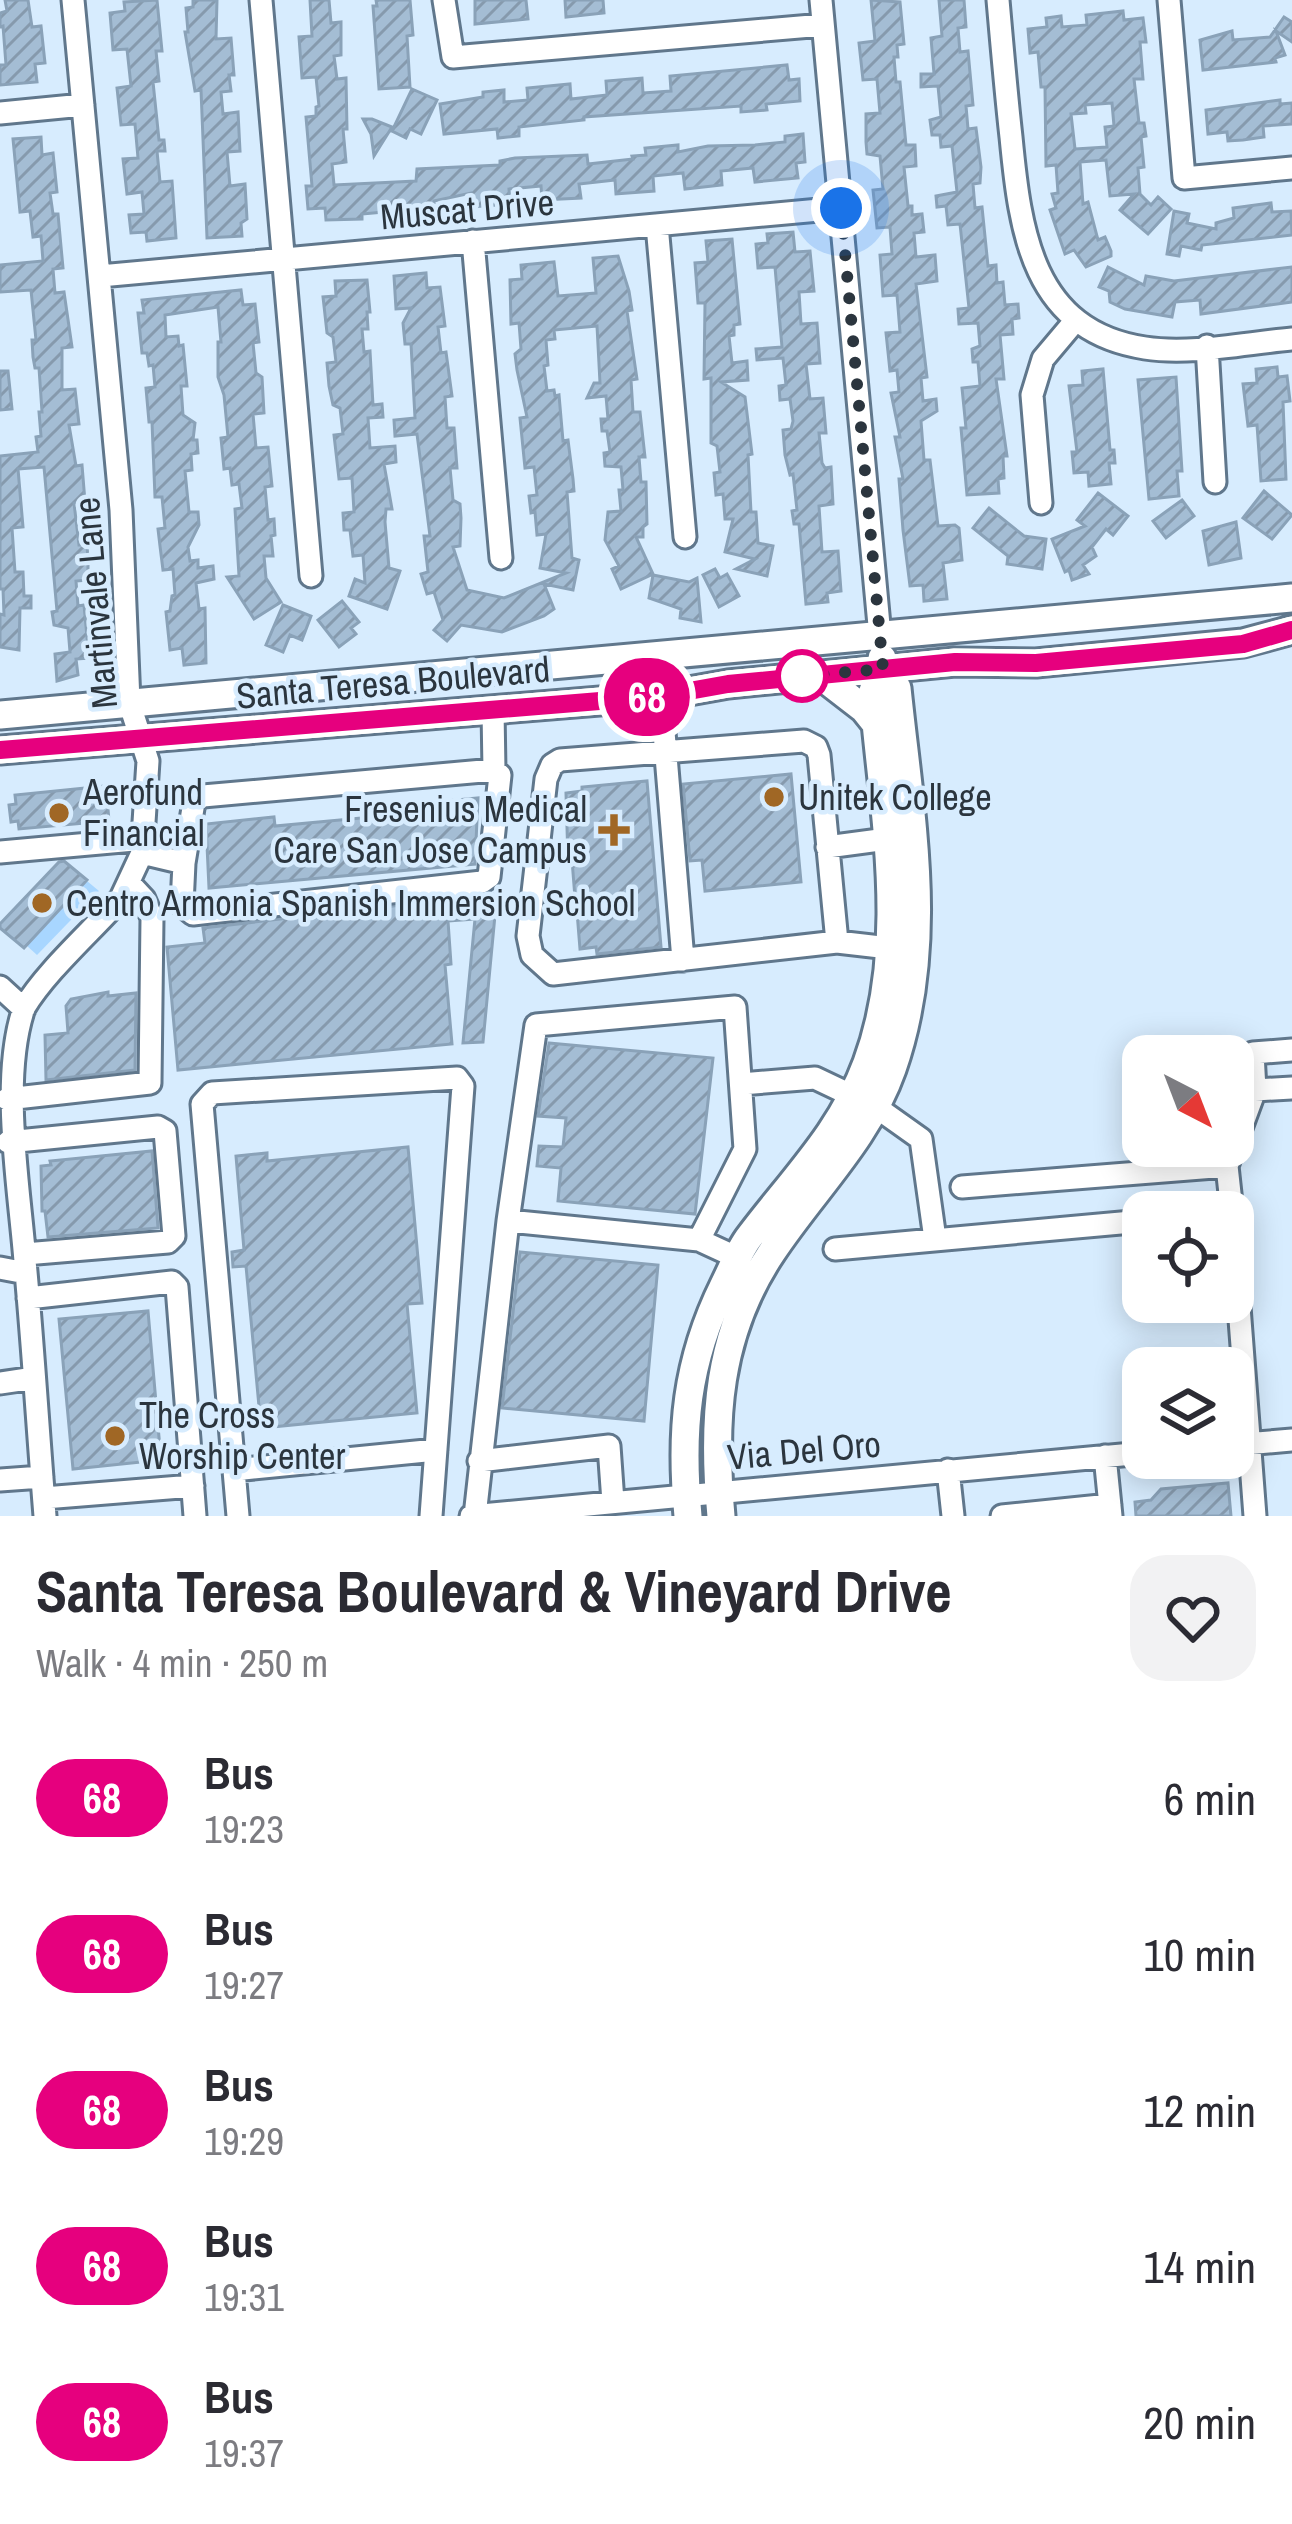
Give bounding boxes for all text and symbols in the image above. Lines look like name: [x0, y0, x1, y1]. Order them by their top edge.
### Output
street label: Muscat Drive: [378, 178, 556, 240]
your location: [811, 178, 871, 238]
street label: Martinvale Lane: [62, 495, 128, 711]
street label: Santa Teresa Boulevard: [234, 644, 552, 720]
unlabelled marker: [777, 651, 827, 701]
line badge: 68: [593, 658, 701, 736]
text: 68: [628, 669, 666, 725]
place label: Aerofund Financial: [82, 768, 204, 857]
place label: Unitek College: [798, 773, 992, 821]
marker: Unitek College: [761, 784, 787, 810]
place label: Fresenius Medical Care San Jose Campus: [274, 785, 587, 874]
marker: Aerofund Financial: [46, 800, 72, 826]
marker: Fresenius Medical Care San Jose Campus: [598, 814, 630, 846]
place label: Centro Armonia Spanish Immersion School: [66, 879, 635, 927]
marker: Centro Armonia Spanish Immersion School: [29, 890, 55, 916]
north arrow: [1122, 1035, 1254, 1167]
map controls: [1122, 1035, 1254, 1479]
button: locate: [1122, 1191, 1254, 1323]
button: layers: [1122, 1347, 1254, 1479]
place label: The Cross Worship Center: [139, 1391, 345, 1480]
street label: Via Del Oro: [725, 1419, 883, 1481]
marker: The Cross Worship Center: [102, 1423, 128, 1449]
text: Santa Teresa Boulevard & Vineyard Drive: [36, 1553, 951, 1630]
button: heart: [1130, 1555, 1256, 1681]
text: Walk · 4 min · 250 m: [36, 1637, 328, 1689]
text: Bus: [204, 1742, 274, 1803]
text: 6 min: [1164, 1768, 1256, 1829]
text: 68: [83, 1770, 121, 1826]
text: 19:23: [204, 1803, 284, 1855]
text: Bus: [204, 1898, 274, 1959]
text: 10 min: [1143, 1924, 1256, 1985]
text: 68: [83, 1926, 121, 1982]
text: 19:27: [204, 1959, 284, 2011]
text: Bus: [204, 2054, 274, 2115]
text: 12 min: [1143, 2080, 1256, 2141]
text: 68: [83, 2082, 121, 2138]
text: 19:29: [204, 2115, 284, 2167]
text: Bus: [204, 2210, 274, 2271]
text: 14 min: [1143, 2236, 1256, 2297]
text: 68: [83, 2238, 121, 2294]
text: 19:31: [204, 2271, 284, 2323]
text: Bus: [204, 2366, 274, 2427]
text: 20 min: [1143, 2392, 1256, 2453]
text: 68: [83, 2394, 121, 2450]
text: 19:37: [204, 2427, 284, 2479]

